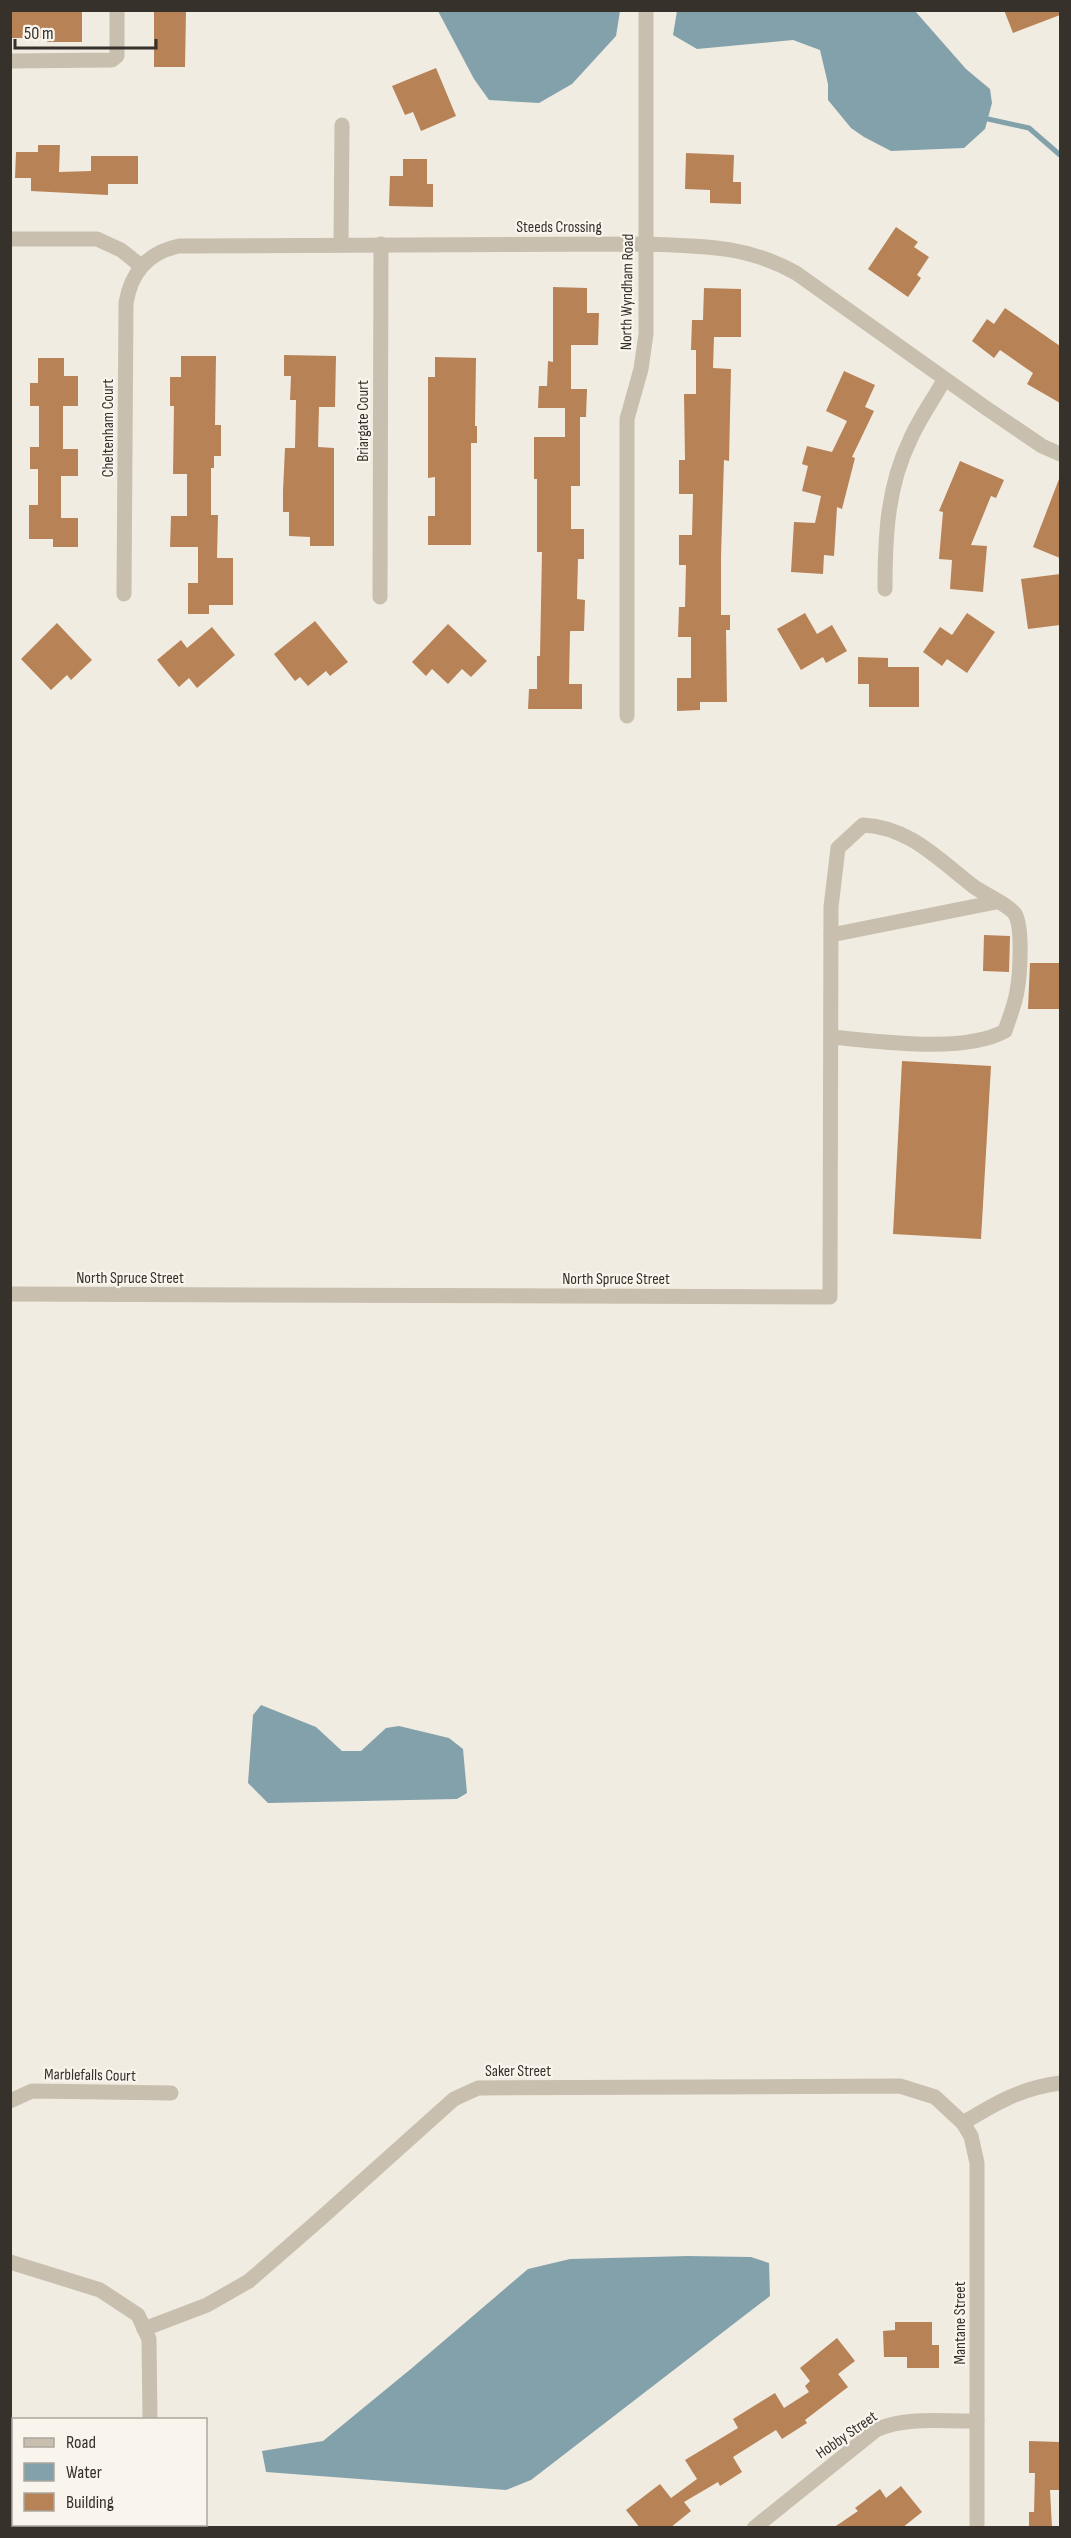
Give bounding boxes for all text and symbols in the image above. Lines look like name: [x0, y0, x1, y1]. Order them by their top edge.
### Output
scale bar: [15, 12, 156, 50]
text: 50 m: [24, 23, 54, 44]
street label: Steeds Crossing: [516, 218, 602, 237]
street label: North Wyndham Road: [617, 234, 638, 350]
street label: Cheltenham Court: [99, 379, 118, 477]
street label: Briargate Court: [354, 380, 373, 462]
street label: North Spruce Street: [76, 1269, 184, 1288]
street label: North Spruce Street: [562, 1270, 670, 1289]
street label: Saker Street: [485, 2062, 551, 2081]
street label: Marblefalls Court: [44, 2065, 136, 2086]
street label: Mantane Street: [951, 2281, 970, 2365]
street label: Hobby Street: [813, 2407, 881, 2463]
legend: [12, 2418, 207, 2526]
text: Road: [66, 2432, 96, 2453]
text: Water: [66, 2462, 102, 2483]
text: Building: [66, 2492, 114, 2513]

